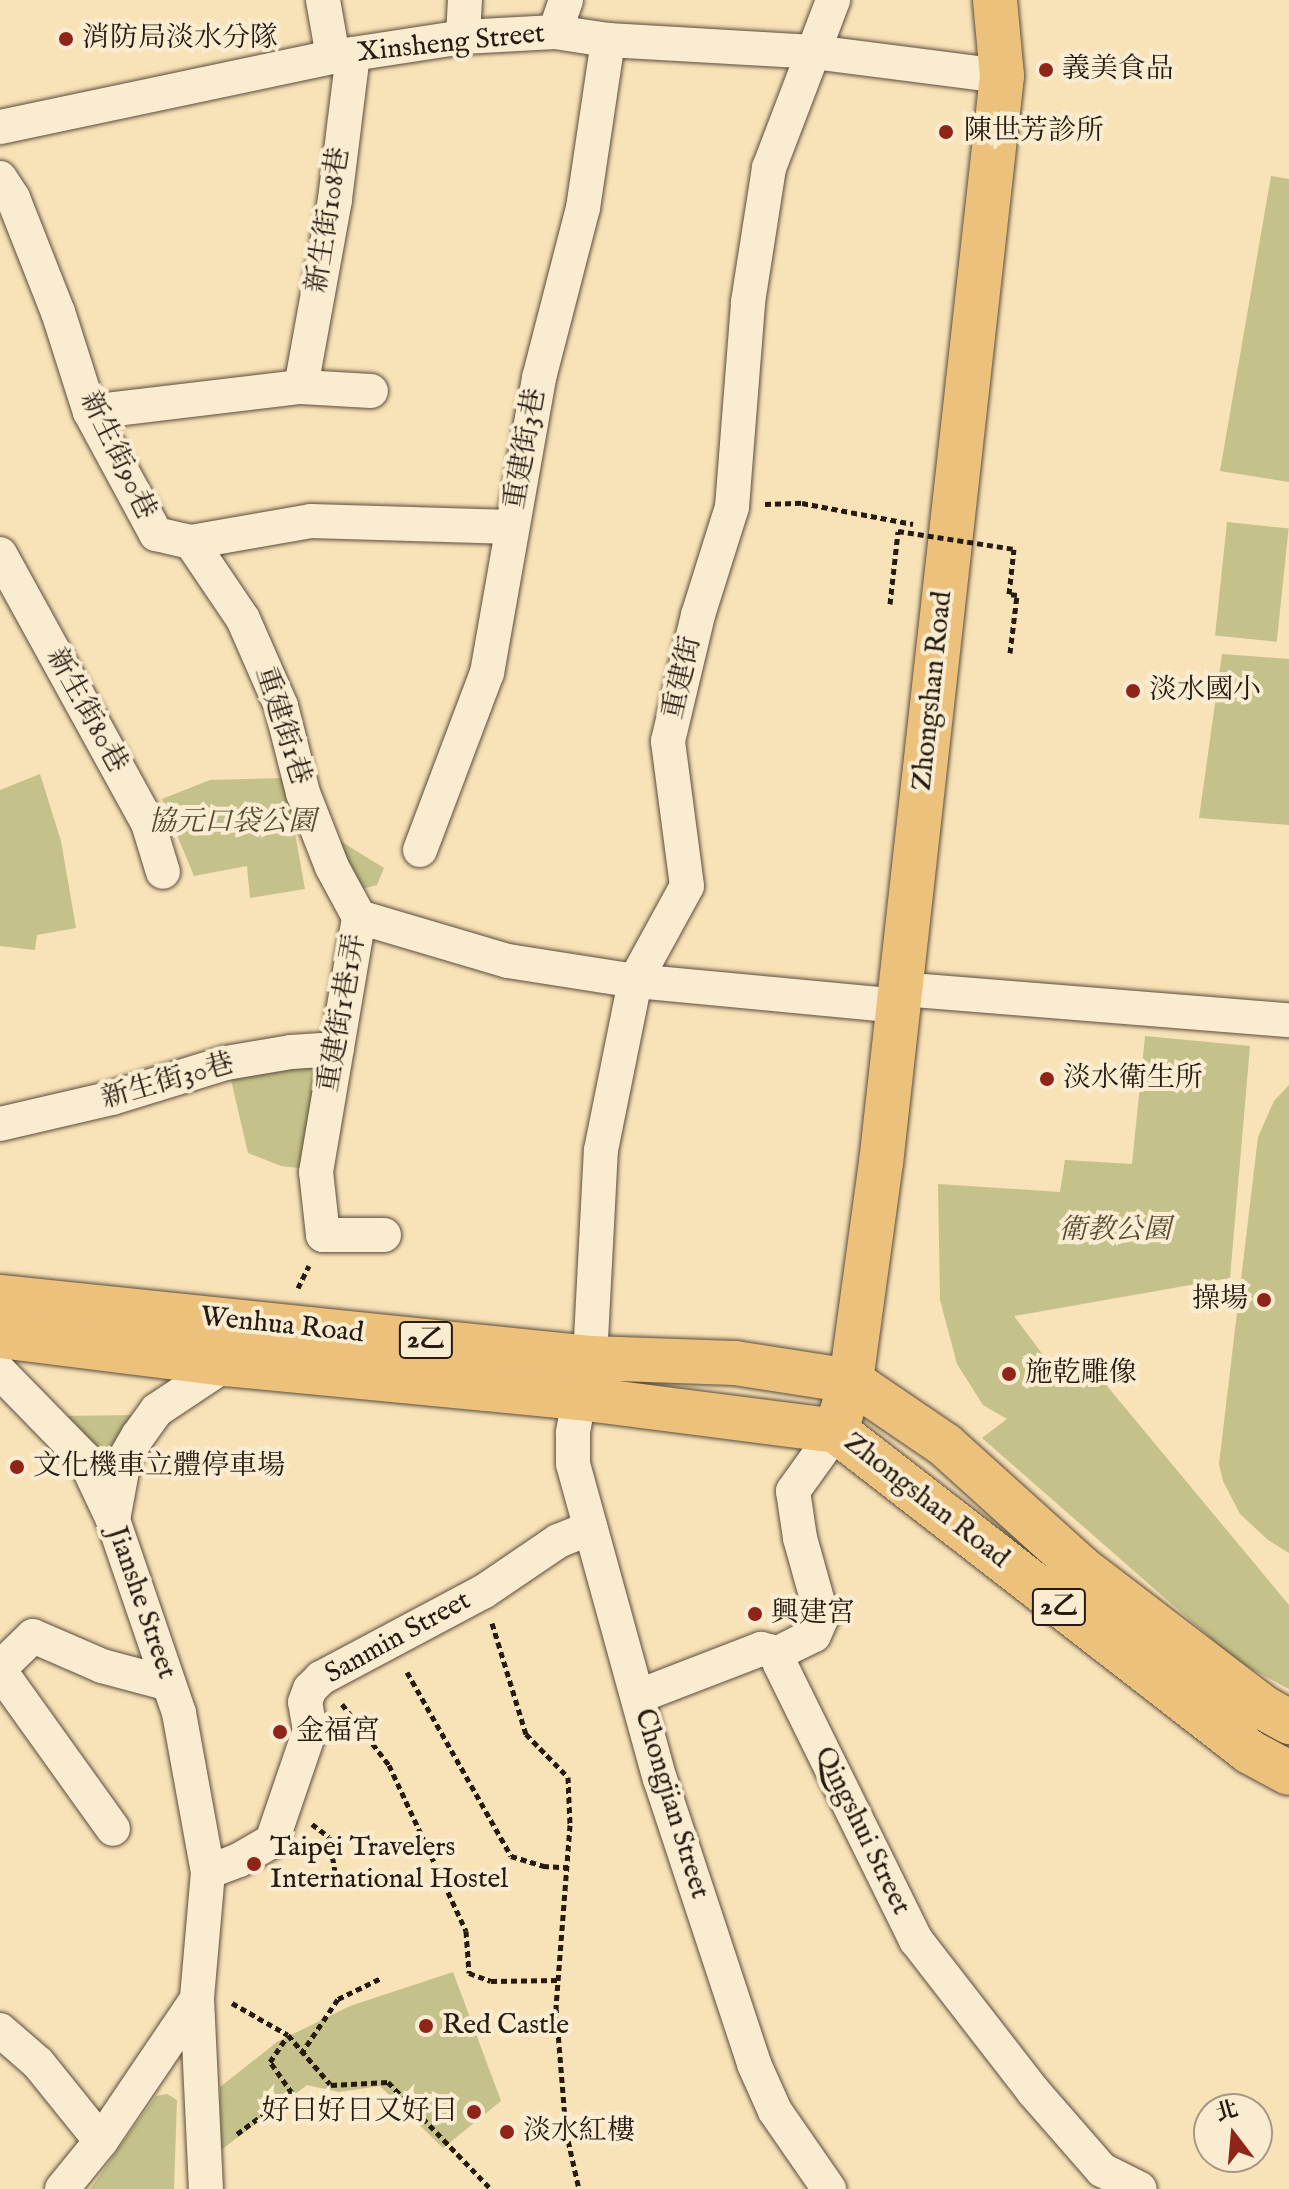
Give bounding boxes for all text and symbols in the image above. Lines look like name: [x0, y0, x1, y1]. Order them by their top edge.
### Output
street label: Xinsheng Street: [356, 17, 546, 71]
place label: 消防局淡水分隊: [82, 22, 278, 56]
marker: 消防局淡水分隊: [57, 30, 75, 48]
place label: 義美食品: [1062, 53, 1174, 87]
marker: 義美食品: [1037, 61, 1055, 79]
place label: 陳世芳診所: [964, 115, 1104, 149]
marker: 陳世芳診所: [935, 121, 957, 143]
street label: 新生街108巷: [301, 145, 357, 295]
street label: 重建街3巷: [499, 386, 553, 512]
street label: 新生街90巷: [72, 387, 162, 525]
street label: Zhongshan Road: [906, 589, 960, 793]
street label: 重建街: [657, 633, 709, 723]
street label: 新生街80巷: [38, 643, 134, 779]
street label: 重建街1巷: [247, 663, 317, 789]
place label: 淡水國小: [1149, 674, 1261, 708]
marker: 淡水國小: [1124, 682, 1142, 700]
park label: 協元口袋公園: [148, 806, 316, 840]
street label: 重建街1巷1弄: [312, 931, 374, 1095]
street label: 新生街30巷: [98, 1047, 238, 1117]
place label: 淡水衛生所: [1063, 1062, 1203, 1096]
marker: 淡水衛生所: [1038, 1070, 1056, 1088]
park label: 衛教公園: [1059, 1214, 1171, 1248]
place label: 操場: [1192, 1283, 1248, 1317]
marker: 操場: [1255, 1291, 1273, 1309]
street label: Wenhua Road: [199, 1301, 365, 1351]
road number: 2乙: [398, 1318, 454, 1362]
place label: 施乾雕像: [1025, 1357, 1137, 1391]
marker: 施乾雕像: [1000, 1365, 1018, 1383]
street label: Zhongshan Road: [837, 1426, 1015, 1576]
place label: 文化機車立體停車場: [33, 1450, 285, 1484]
marker: 文化機車立體停車場: [8, 1458, 26, 1476]
street label: Jianshe Street: [99, 1522, 183, 1684]
street label: Sanmin Street: [319, 1584, 477, 1692]
road number: 2乙: [1031, 1585, 1087, 1629]
place label: 興建宮: [771, 1597, 855, 1631]
marker: 興建宮: [746, 1605, 764, 1623]
street label: Chongjian Street: [626, 1705, 716, 1903]
place label: 金福宮: [296, 1715, 380, 1749]
marker: 金福宮: [271, 1723, 289, 1741]
street label: Qingshui Street: [807, 1741, 917, 1921]
place label: Taipei Travelers International Hostel: [270, 1831, 508, 1897]
marker: Taipei Travelers International Hostel: [245, 1855, 263, 1873]
place label: Red Castle: [442, 2009, 569, 2043]
marker: Red Castle: [417, 2017, 435, 2035]
north arrow: [1193, 2093, 1273, 2173]
place label: 好日好日又好日: [262, 2095, 458, 2129]
text: 北: [1212, 2095, 1241, 2128]
marker: 好日好日又好日: [465, 2103, 483, 2121]
place label: 淡水紅樓: [523, 2115, 635, 2149]
marker: 淡水紅樓: [498, 2123, 516, 2141]

